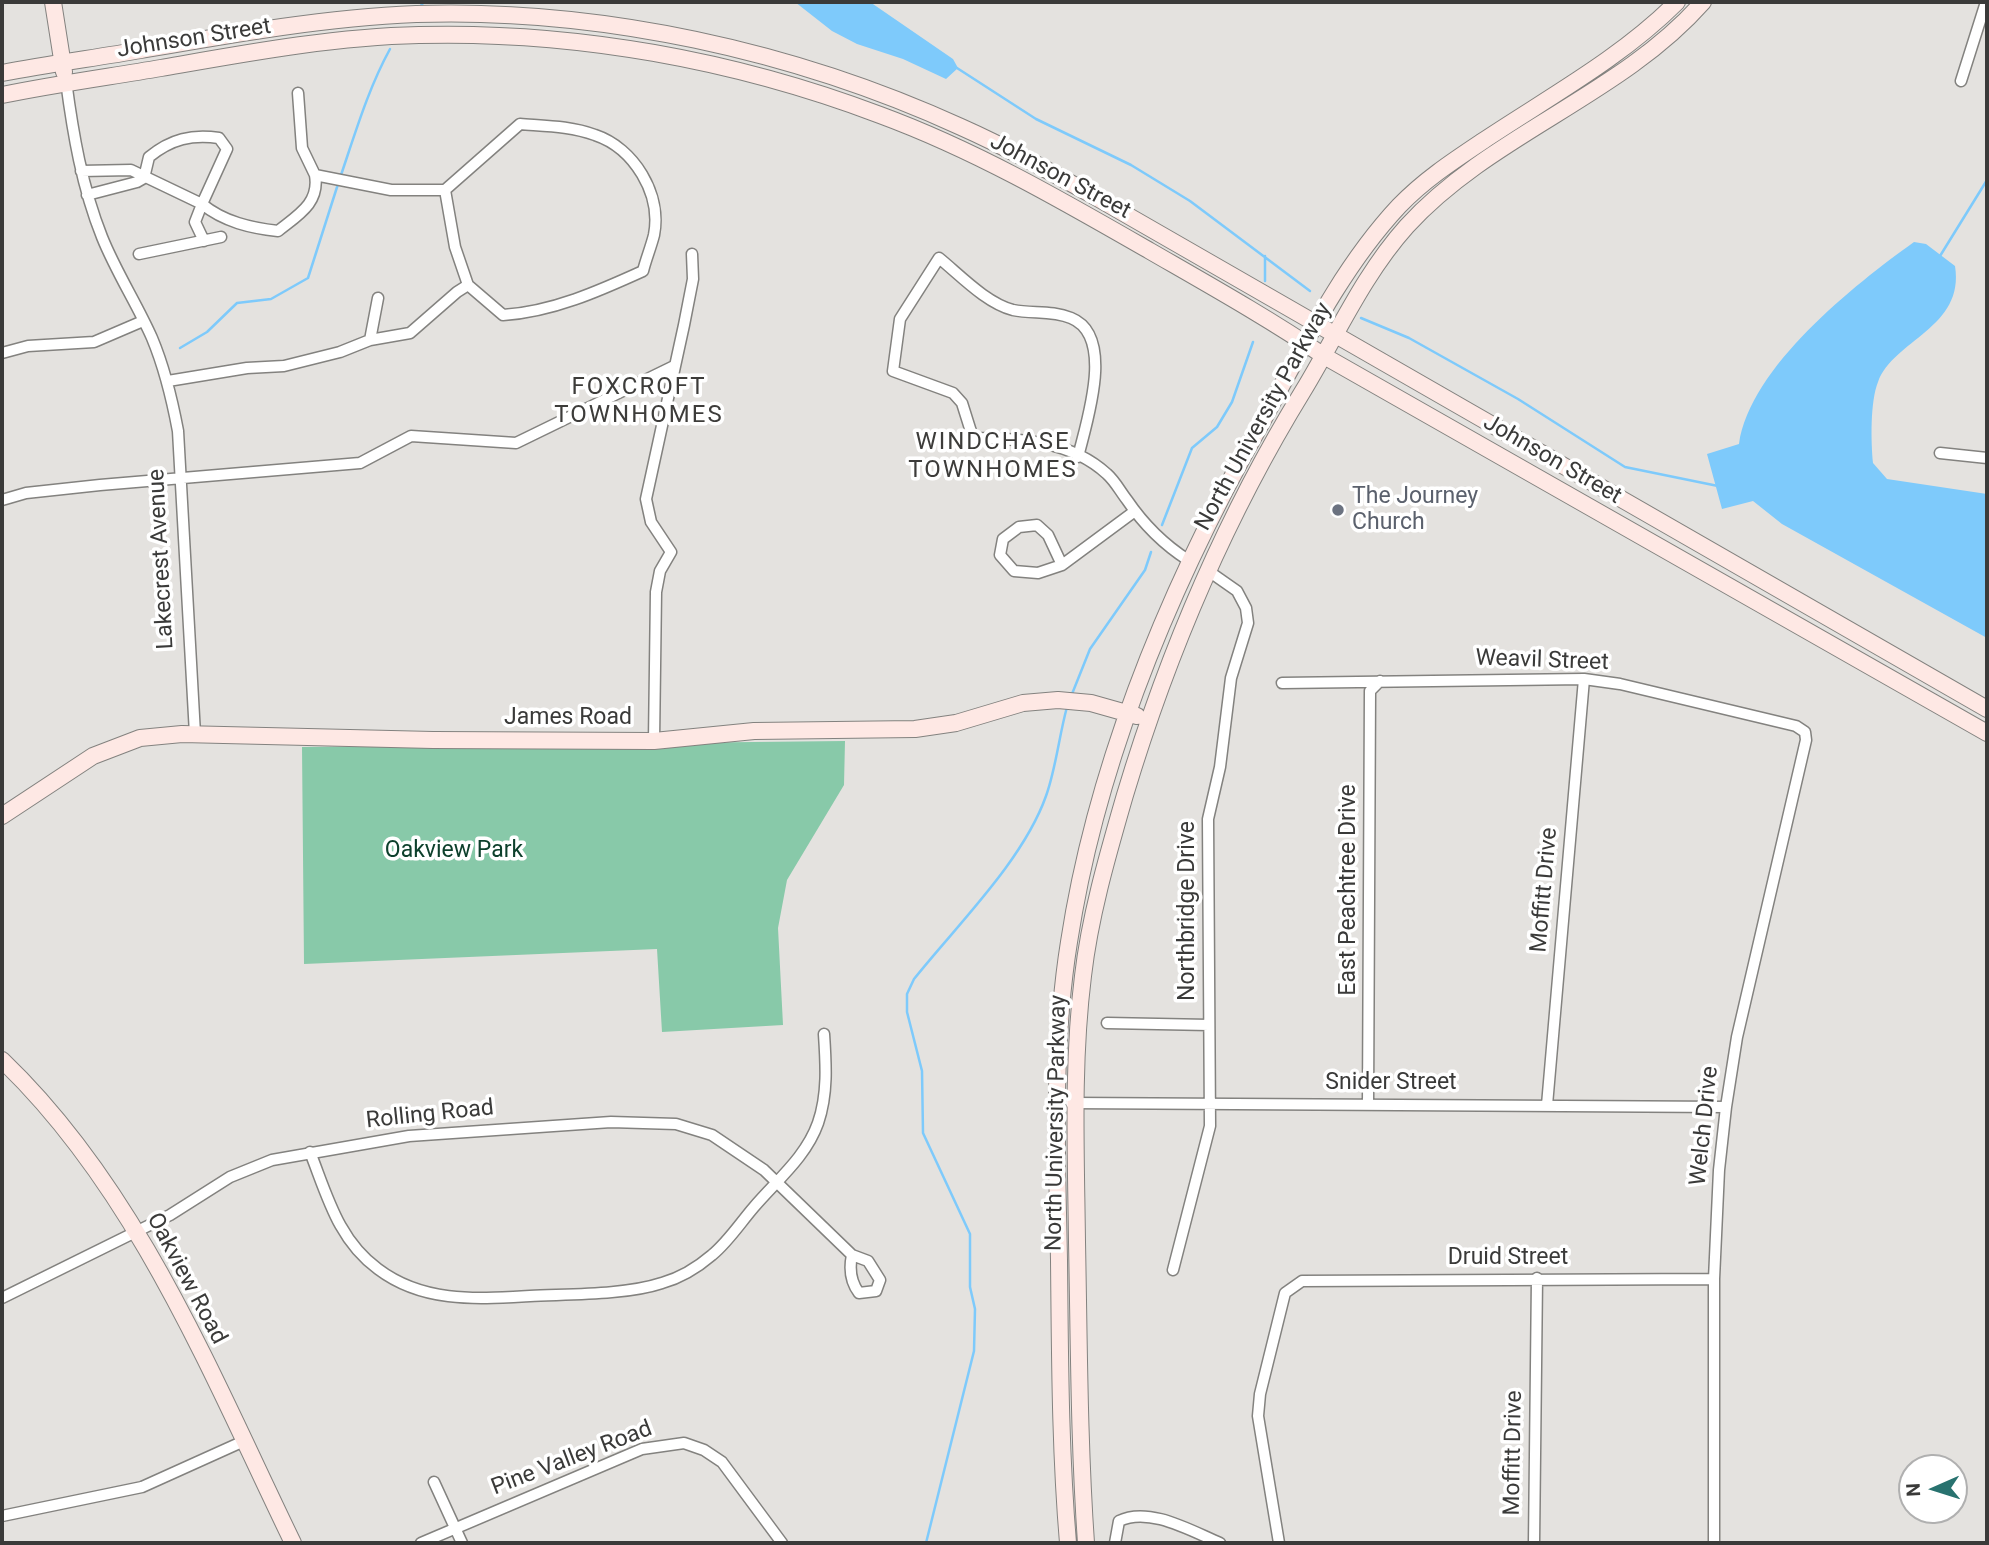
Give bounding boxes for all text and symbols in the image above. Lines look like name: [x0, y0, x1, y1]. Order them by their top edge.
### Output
street label: Johnson Street: [115, 13, 273, 65]
street label: Johnson Street: [985, 128, 1135, 226]
street label: North University Parkway: [1190, 298, 1338, 536]
district label: FOXCROFT TOWNHOMES: [555, 374, 723, 430]
street label: Johnson Street: [1478, 409, 1626, 511]
district label: WINDCHASE TOWNHOMES: [909, 429, 1077, 485]
street label: Lakecrest Avenue: [143, 468, 181, 650]
place label: The Journey Church: [1352, 483, 1478, 537]
marker: The Journey Church: [1330, 502, 1346, 518]
street label: Weavil Street: [1475, 645, 1609, 677]
street label: James Road: [504, 704, 632, 732]
street label: East Peachtree Drive: [1335, 784, 1363, 996]
street label: Northbridge Drive: [1174, 821, 1202, 1001]
street label: Moffitt Drive: [1526, 826, 1564, 954]
park label: Oakview Park: [385, 837, 523, 865]
street label: North University Parkway: [1041, 995, 1073, 1251]
street label: Welch Drive: [1685, 1065, 1725, 1187]
street label: Snider Street: [1325, 1069, 1457, 1097]
street label: Rolling Road: [365, 1095, 495, 1135]
street label: Oakview Road: [140, 1209, 232, 1349]
street label: Druid Street: [1448, 1244, 1568, 1272]
street label: Moffitt Drive: [1499, 1390, 1529, 1516]
street label: Pine Valley Road: [488, 1416, 656, 1502]
north arrow: [1898, 1454, 1968, 1524]
text: N: [1902, 1483, 1925, 1497]

